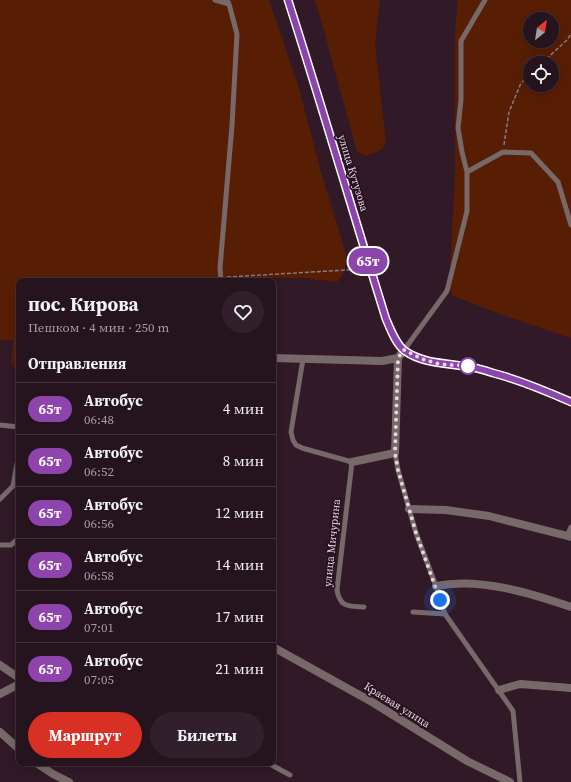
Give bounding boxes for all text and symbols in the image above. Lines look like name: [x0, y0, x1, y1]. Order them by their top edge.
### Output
north arrow: [523, 12, 559, 48]
map controls: [523, 12, 559, 92]
button: locate: [523, 56, 559, 92]
street label: улица Кутузова: [334, 133, 372, 214]
line badge: 65т: [345, 248, 391, 274]
text: 65т: [357, 251, 380, 271]
text: пос. Кирова: [28, 291, 139, 317]
button: heart: [222, 291, 264, 333]
text: Пешком · 4 мин · 250 m: [28, 319, 169, 336]
text: Отправления: [28, 353, 126, 374]
unlabelled marker: [459, 357, 477, 375]
text: Автобус: [84, 390, 143, 411]
text: 4 мин: [223, 398, 264, 419]
text: 65т: [39, 399, 62, 419]
text: 06:48: [84, 411, 114, 428]
text: Автобус: [84, 442, 143, 463]
text: 8 мин: [223, 450, 264, 471]
text: 65т: [39, 451, 62, 471]
text: 06:52: [84, 463, 114, 480]
text: Автобус: [84, 494, 143, 515]
street label: улица Мичурина: [320, 498, 344, 588]
text: 12 мин: [215, 502, 264, 523]
text: 65т: [39, 503, 62, 523]
text: 06:56: [84, 515, 114, 532]
text: Автобус: [84, 546, 143, 567]
text: 14 мин: [215, 554, 264, 575]
text: 65т: [39, 555, 62, 575]
text: 06:58: [84, 567, 114, 584]
your location: [430, 590, 450, 610]
text: Автобус: [84, 598, 143, 619]
text: 17 мин: [215, 606, 264, 627]
text: 65т: [39, 607, 62, 627]
text: 07:01: [84, 619, 114, 636]
text: Автобус: [84, 650, 143, 671]
text: 21 мин: [215, 658, 264, 679]
text: 65т: [39, 659, 62, 679]
text: 07:05: [84, 671, 114, 688]
street label: Краевая улица: [361, 679, 433, 731]
button: Маршрут: [28, 712, 142, 758]
button: Билеты: [150, 712, 264, 758]

